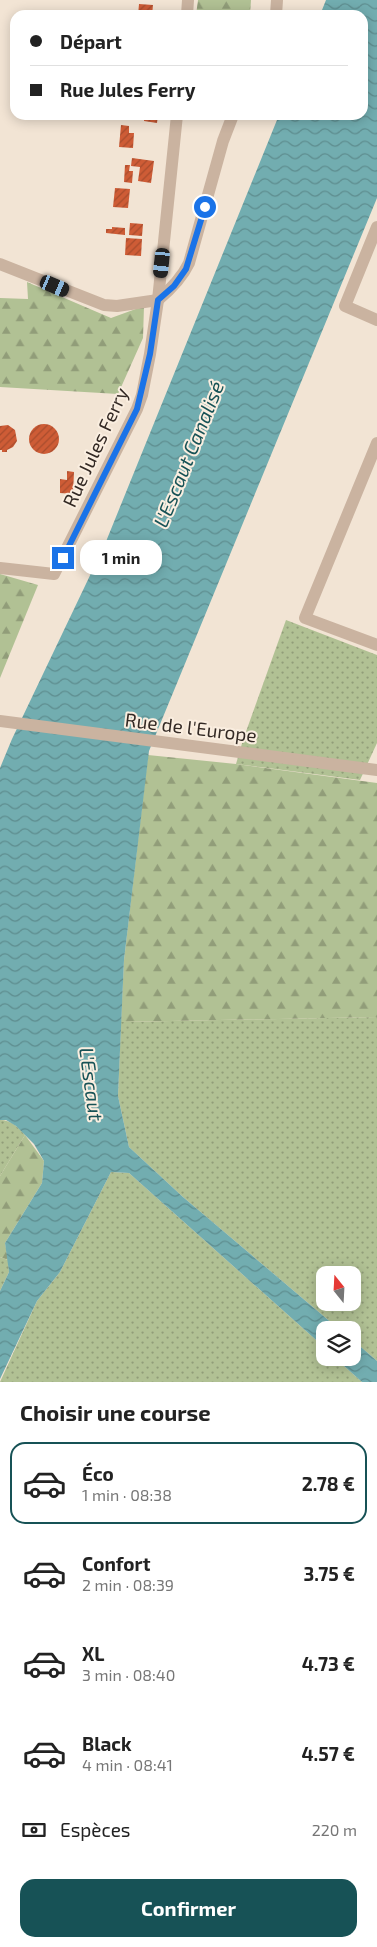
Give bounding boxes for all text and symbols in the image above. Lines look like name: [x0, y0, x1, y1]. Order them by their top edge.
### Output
text: Départ: [60, 30, 122, 53]
text: Rue Jules Ferry: [60, 78, 195, 101]
route start: [194, 196, 216, 218]
car: [152, 247, 171, 279]
car: [38, 273, 71, 299]
water label: L'Escaut Canalisé: [148, 377, 228, 531]
street label: Rue Jules Ferry: [57, 384, 133, 510]
callout: 1 min: [80, 540, 163, 576]
route end: [52, 547, 74, 569]
text: 1 min: [102, 548, 140, 567]
street label: Rue de l'Europe: [124, 708, 258, 746]
water label: L'Escaut: [75, 1046, 109, 1123]
north arrow: [316, 1266, 361, 1311]
map controls: [316, 1266, 361, 1366]
button: layers: [316, 1321, 361, 1366]
text: Choisir une course: [20, 1399, 211, 1425]
icon: car: [22, 1461, 67, 1506]
text: Éco: [82, 1462, 114, 1485]
text: 2.78 €: [302, 1472, 355, 1495]
text: 1 min · 08:38: [82, 1485, 172, 1504]
icon: car: [22, 1551, 67, 1596]
text: Confort: [82, 1552, 150, 1575]
text: 3.75 €: [303, 1562, 355, 1585]
text: 2 min · 08:39: [82, 1575, 174, 1594]
icon: car: [22, 1641, 67, 1686]
text: XL: [82, 1642, 104, 1665]
text: 4.73 €: [302, 1652, 355, 1675]
text: 3 min · 08:40: [82, 1665, 175, 1684]
icon: car: [22, 1731, 67, 1776]
text: Black: [82, 1732, 132, 1755]
text: 4.57 €: [301, 1742, 355, 1765]
text: 4 min · 08:41: [82, 1755, 173, 1774]
icon: cash: [20, 1816, 48, 1844]
text: Espèces: [60, 1818, 131, 1841]
text: 220 m: [312, 1820, 357, 1839]
button: Confirmer: [20, 1879, 357, 1937]

